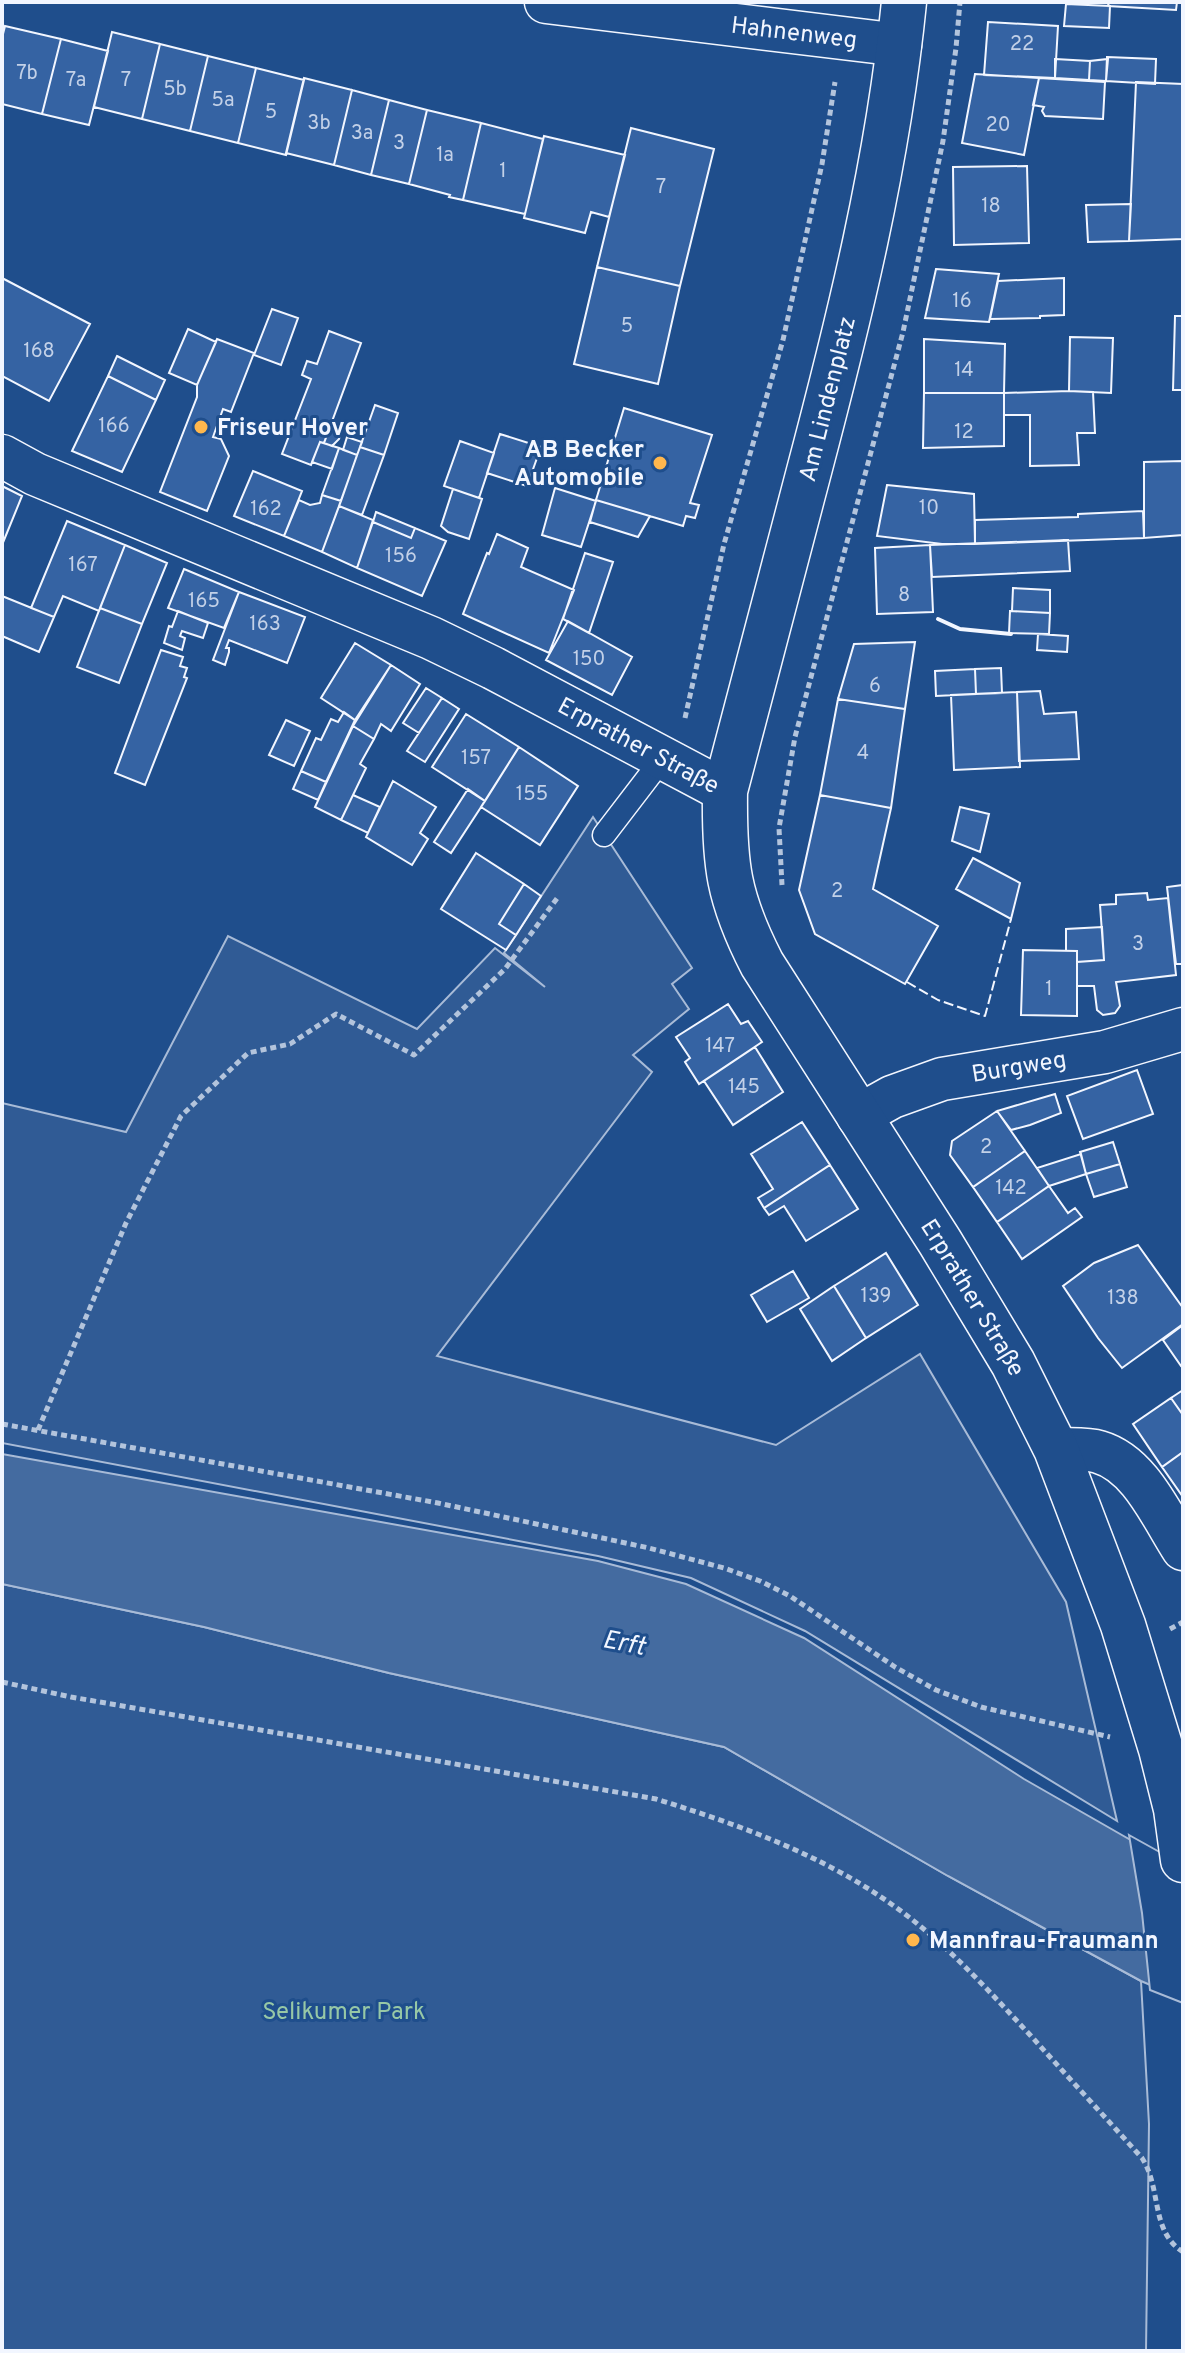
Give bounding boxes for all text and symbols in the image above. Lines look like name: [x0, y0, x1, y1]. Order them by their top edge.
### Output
street label: Hahnenweg: [729, 12, 859, 57]
house number: 22: [1010, 32, 1034, 58]
house number: 7b: [16, 61, 38, 87]
house number: 7a: [66, 68, 86, 94]
house number: 7: [121, 68, 131, 94]
house number: 5b: [163, 77, 187, 103]
house number: 5a: [212, 88, 234, 114]
house number: 5: [265, 100, 277, 126]
house number: 3b: [307, 111, 331, 137]
house number: 20: [985, 113, 1011, 139]
house number: 3a: [351, 121, 373, 147]
house number: 3: [393, 131, 405, 157]
house number: 1a: [436, 143, 454, 169]
house number: 1: [499, 159, 507, 185]
house number: 7: [656, 175, 666, 201]
house number: 18: [981, 194, 1001, 220]
house number: 16: [952, 289, 972, 315]
house number: 5: [621, 314, 633, 340]
street label: Am Lindenplatz: [794, 314, 864, 485]
house number: 168: [23, 339, 55, 365]
house number: 14: [954, 358, 974, 384]
house number: 166: [98, 414, 130, 440]
place label: Friseur Hover: [217, 414, 368, 444]
marker: Friseur Hover: [192, 418, 210, 436]
house number: 12: [954, 420, 974, 446]
place label: AB Becker Automobile: [514, 436, 644, 494]
marker: AB Becker Automobile: [651, 454, 669, 472]
house number: 10: [919, 496, 939, 522]
house number: 162: [250, 497, 282, 523]
house number: 156: [385, 544, 417, 570]
house number: 167: [68, 553, 98, 579]
house number: 8: [898, 583, 910, 609]
house number: 165: [188, 589, 220, 615]
house number: 163: [249, 612, 281, 638]
house number: 150: [573, 647, 605, 673]
house number: 6: [869, 674, 881, 700]
street label: Erprather Straße: [552, 692, 724, 802]
house number: 4: [857, 741, 869, 767]
house number: 157: [461, 746, 491, 772]
house number: 155: [516, 782, 548, 808]
house number: 2: [831, 879, 843, 905]
house number: 3: [1132, 932, 1144, 958]
house number: 1: [1045, 977, 1053, 1003]
house number: 147: [705, 1034, 735, 1060]
street label: Burgweg: [970, 1046, 1069, 1091]
house number: 145: [728, 1075, 760, 1101]
house number: 2: [980, 1135, 992, 1161]
house number: 142: [995, 1176, 1027, 1202]
street label: Erprather Straße: [912, 1214, 1030, 1382]
house number: 139: [860, 1284, 892, 1310]
house number: 138: [1107, 1286, 1139, 1312]
water label: Erft: [599, 1624, 649, 1665]
place label: Mannfrau-Fraumann: [929, 1927, 1159, 1957]
marker: Mannfrau-Fraumann: [904, 1931, 922, 1949]
park label: Selikumer Park: [262, 1998, 426, 2028]

